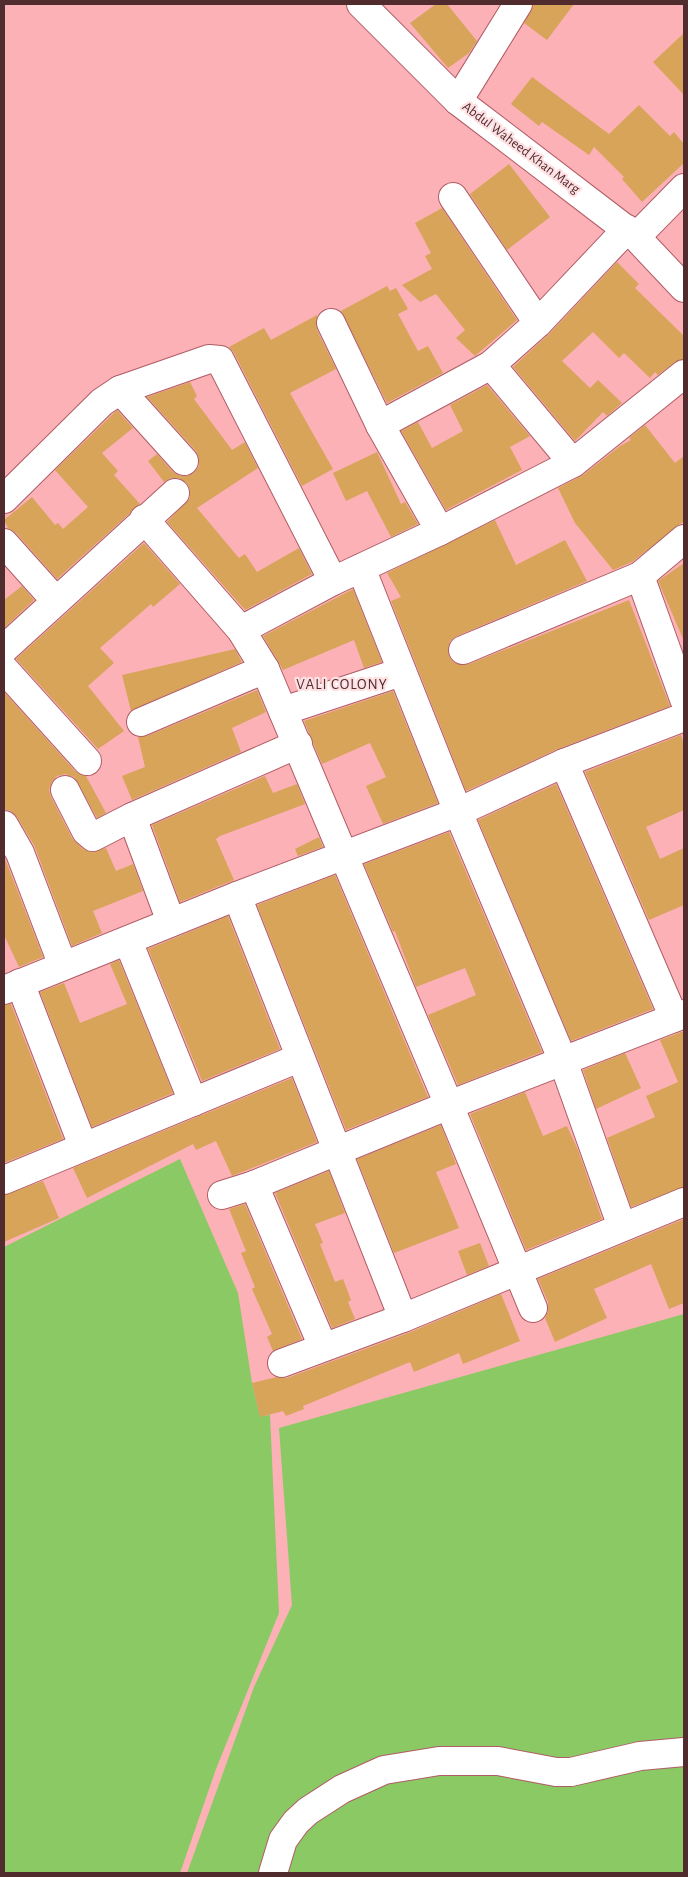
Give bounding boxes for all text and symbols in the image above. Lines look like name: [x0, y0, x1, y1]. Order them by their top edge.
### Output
street label: Abdul Waheed Khan Marg: [460, 99, 582, 197]
district label: VALI COLONY: [296, 677, 388, 692]

